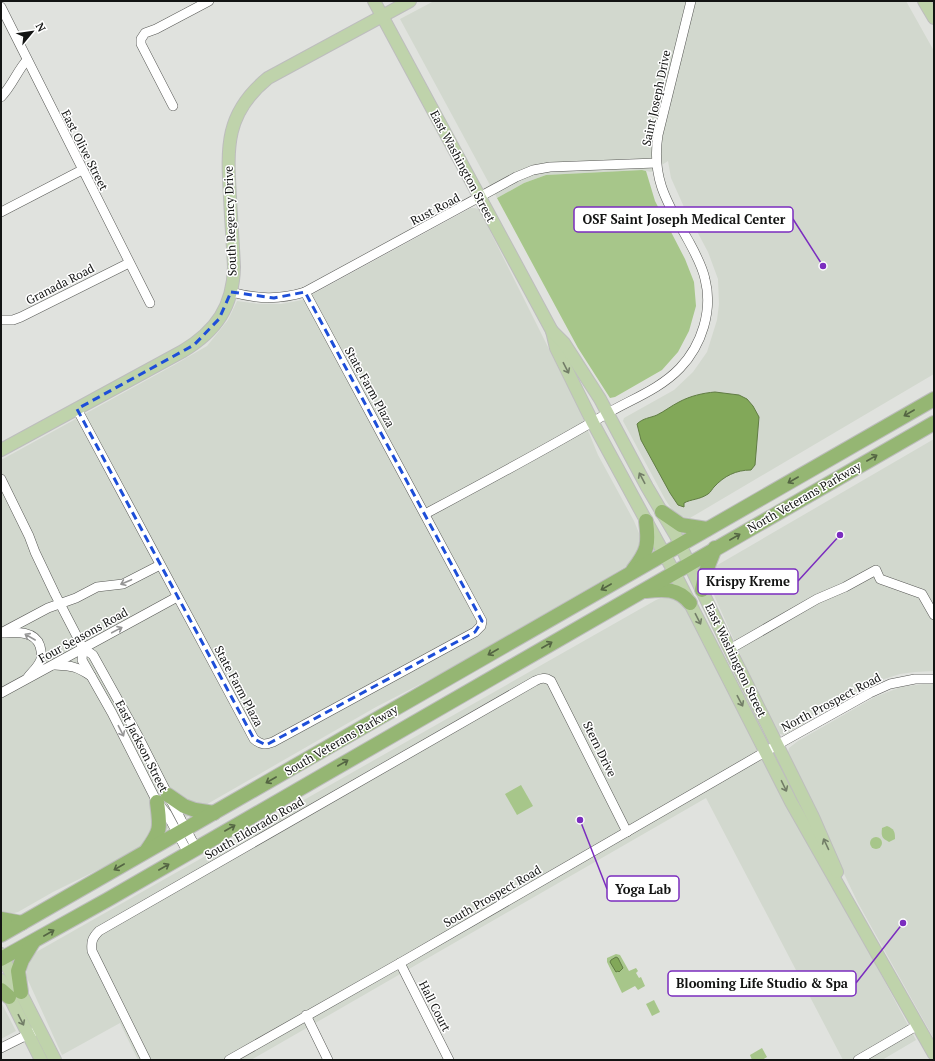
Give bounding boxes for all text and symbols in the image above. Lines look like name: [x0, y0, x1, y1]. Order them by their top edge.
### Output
north arrow: [12, 12, 52, 52]
text: N: [33, 20, 49, 35]
street label: Saint Joseph Drive: [638, 49, 674, 147]
street label: East Olive Street: [58, 107, 112, 193]
street label: East Washington Street: [427, 107, 499, 225]
street label: South Regency Drive: [221, 166, 239, 276]
street label: Rust Road: [408, 190, 463, 228]
callout: OSF Saint Joseph Medical Center: [574, 207, 793, 232]
text: OSF Saint Joseph Medical Center: [583, 210, 786, 228]
street label: Granada Road: [23, 260, 97, 308]
street label: State Farm Plaza: [342, 344, 398, 430]
one-way arrow: [562, 361, 570, 373]
one-way arrow: [903, 410, 915, 418]
one-way arrow: [866, 454, 878, 462]
street label: North Veterans Parkway: [745, 458, 864, 536]
one-way arrow: [638, 472, 646, 484]
one-way arrow: [787, 477, 799, 485]
one-way arrow: [729, 532, 741, 540]
callout: Krispy Kreme: [698, 569, 798, 594]
text: Krispy Kreme: [706, 572, 790, 590]
one-way arrow: [120, 579, 132, 587]
one-way arrow: [600, 584, 612, 592]
street label: East Washington Street: [702, 601, 770, 720]
street label: Four Seasons Road: [36, 604, 131, 666]
one-way arrow: [695, 613, 702, 625]
one-way arrow: [111, 625, 123, 633]
one-way arrow: [24, 632, 36, 640]
one-way arrow: [541, 641, 553, 649]
street label: State Farm Plaza: [211, 643, 267, 729]
one-way arrow: [488, 649, 500, 657]
street label: North Prospect Road: [779, 669, 884, 735]
one-way arrow: [737, 694, 744, 706]
street label: East Jackson Street: [112, 697, 172, 795]
street label: South Veterans Parkway: [282, 701, 401, 779]
street label: Stern Drive: [580, 719, 620, 779]
one-way arrow: [118, 725, 125, 737]
one-way arrow: [337, 759, 349, 767]
one-way arrow: [265, 777, 277, 785]
one-way arrow: [781, 780, 788, 792]
street label: South Eldorado Road: [202, 793, 307, 862]
one-way arrow: [224, 824, 236, 832]
one-way arrow: [822, 838, 829, 850]
one-way arrow: [158, 862, 170, 870]
street label: South Prospect Road: [440, 862, 544, 930]
one-way arrow: [113, 864, 125, 871]
callout: Yoga Lab: [607, 876, 679, 901]
text: Yoga Lab: [615, 880, 671, 898]
one-way arrow: [43, 928, 55, 936]
callout: Blooming Life Studio & Spa: [668, 971, 856, 996]
text: Blooming Life Studio & Spa: [676, 974, 849, 992]
street label: Hall Court: [416, 978, 454, 1034]
one-way arrow: [18, 1014, 25, 1026]

